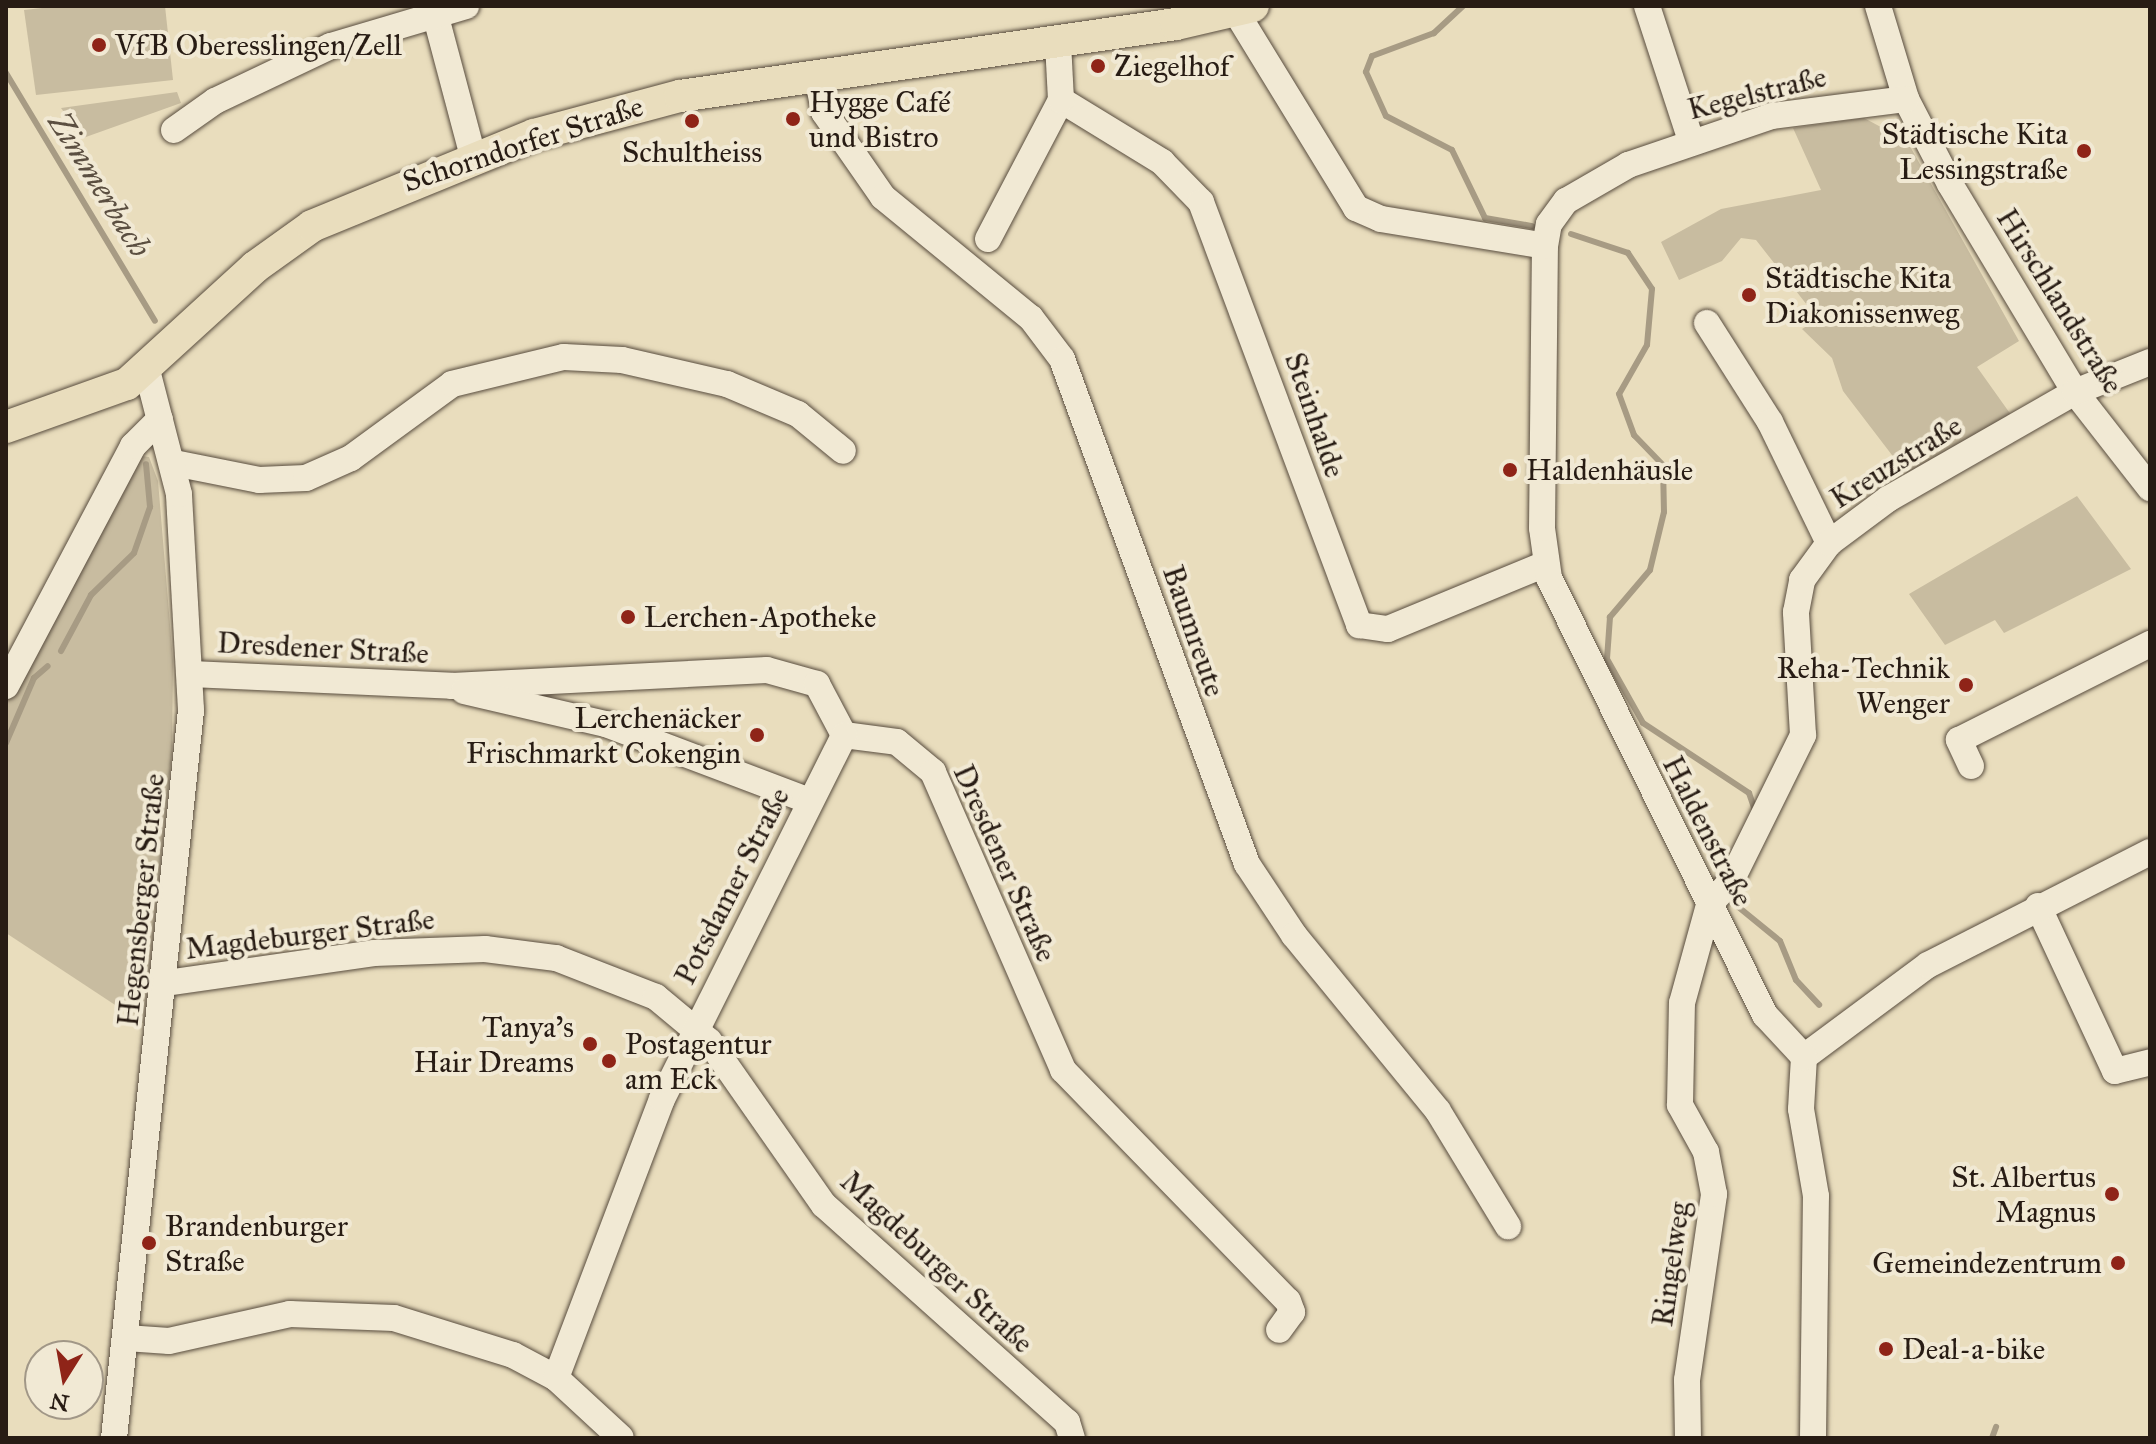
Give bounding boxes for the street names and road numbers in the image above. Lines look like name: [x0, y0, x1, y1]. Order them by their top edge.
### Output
street label: Kegelstraße: [1684, 58, 1830, 128]
street label: Schorndorfer Straße: [398, 88, 648, 200]
street label: Hirschlandstraße: [1989, 202, 2131, 400]
street label: Steinhalde: [1277, 348, 1353, 482]
street label: Kreuzstraße: [1824, 407, 1968, 517]
street label: Baumreute: [1155, 561, 1233, 701]
street label: Dresdener Straße: [216, 624, 430, 672]
street label: Haldenstraße: [1655, 750, 1761, 912]
street label: Dresdener Straße: [945, 759, 1065, 967]
street label: Hegensberger Straße: [110, 772, 172, 1028]
street label: Potsdamer Straße: [667, 781, 797, 991]
street label: Magdeburger Straße: [183, 901, 437, 967]
street label: Magdeburger Straße: [833, 1163, 1041, 1361]
street label: Ringelweg: [1644, 1199, 1698, 1329]

